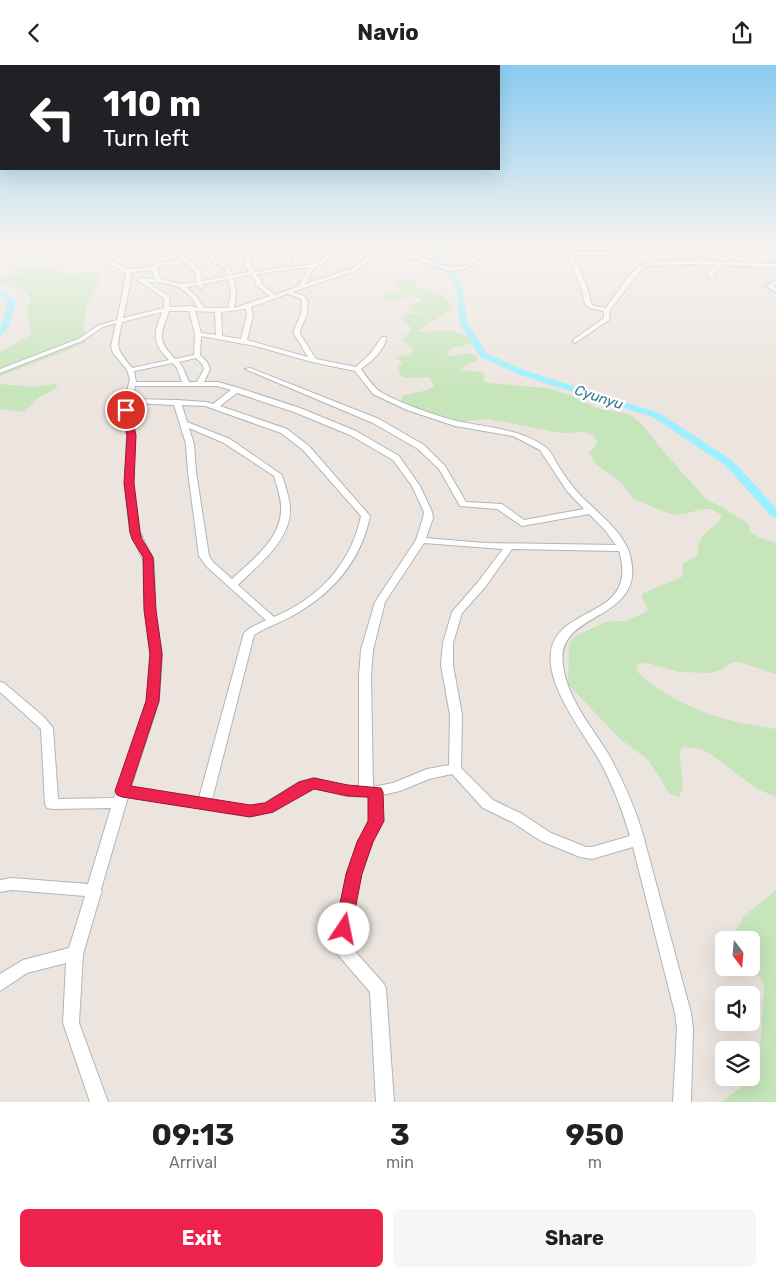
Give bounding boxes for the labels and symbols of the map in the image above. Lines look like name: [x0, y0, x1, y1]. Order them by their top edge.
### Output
water label: Cyunyu: [573, 382, 626, 413]
pin: [105, 389, 147, 431]
position arrow: [317, 902, 369, 954]
north arrow: [715, 931, 760, 976]

